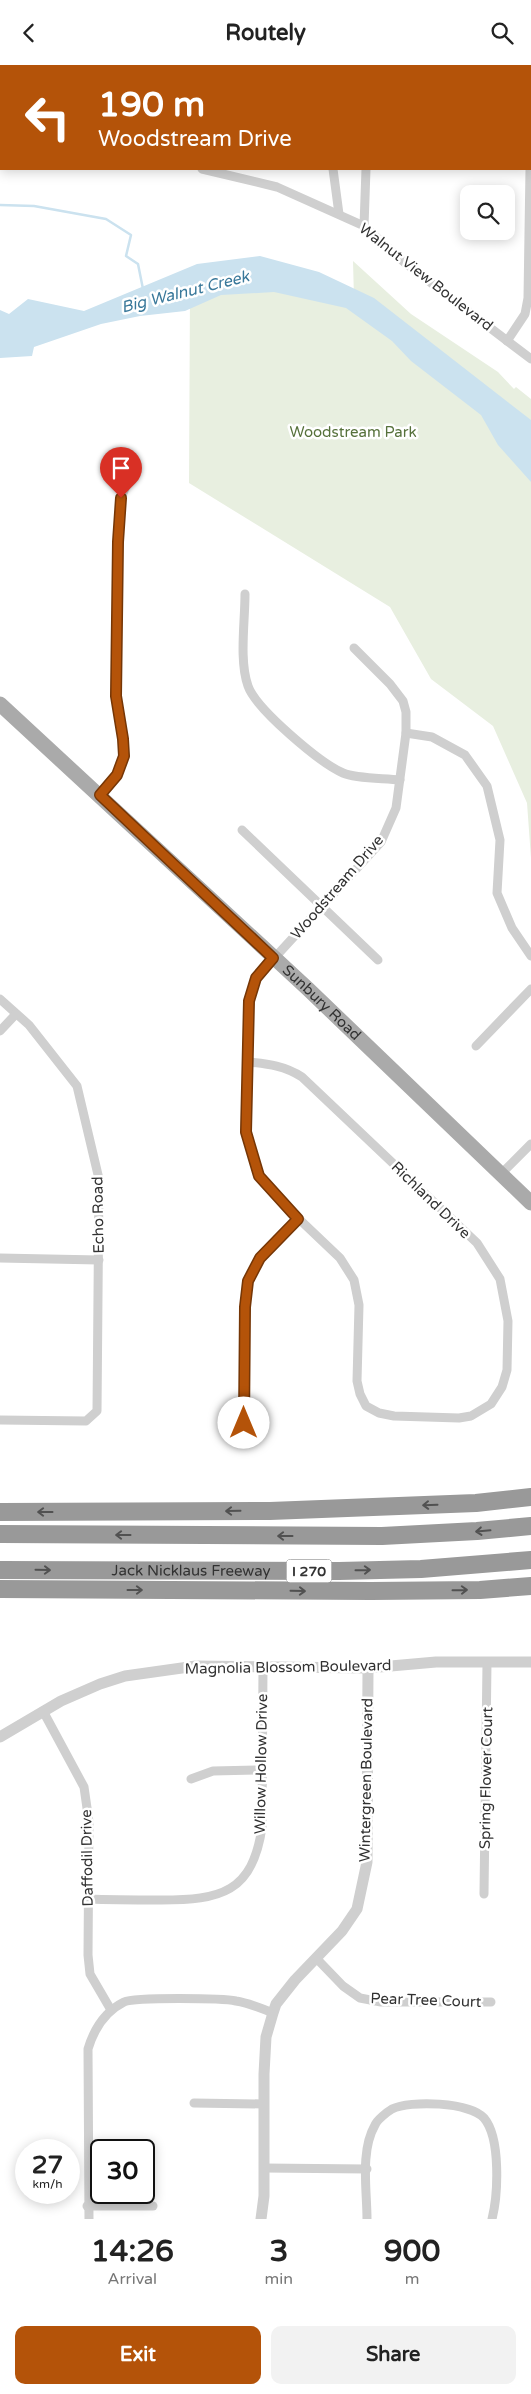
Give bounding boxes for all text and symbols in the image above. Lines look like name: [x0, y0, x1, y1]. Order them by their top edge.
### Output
icon: back: [15, 19, 43, 47]
icon: search: [488, 19, 516, 47]
text: Routely: [225, 20, 306, 46]
text: 190 m: [98, 84, 205, 126]
icon: left: [15, 85, 80, 150]
text: Woodstream Drive: [98, 126, 292, 152]
map controls: [460, 185, 515, 240]
button: search: [460, 185, 515, 240]
street label: Walnut View Boulevard: [356, 219, 496, 335]
water label: Big Walnut Creek: [119, 266, 253, 318]
park label: Woodstream Park: [289, 423, 417, 441]
pin: [100, 447, 142, 498]
icon: arrive: [107, 454, 135, 482]
street label: Woodstream Drive: [287, 831, 387, 943]
street label: Sunbury Road: [279, 961, 365, 1044]
street label: Richland Drive: [388, 1158, 474, 1242]
street label: Echo Road: [88, 1176, 108, 1254]
position arrow: [217, 1396, 269, 1448]
one-way arrow: [422, 1500, 438, 1509]
one-way arrow: [225, 1506, 241, 1516]
one-way arrow: [37, 1507, 53, 1517]
one-way arrow: [475, 1526, 491, 1536]
one-way arrow: [115, 1530, 131, 1540]
one-way arrow: [277, 1531, 294, 1541]
road number: I 270: [286, 1559, 332, 1583]
street label: Jack Nicklaus Freeway: [111, 1561, 271, 1580]
one-way arrow: [354, 1565, 371, 1575]
one-way arrow: [35, 1566, 51, 1575]
one-way arrow: [126, 1585, 143, 1595]
one-way arrow: [289, 1586, 305, 1596]
one-way arrow: [452, 1586, 468, 1595]
street label: Magnolia Blossom Boulevard: [184, 1656, 392, 1678]
street label: Willow Hollow Drive: [251, 1694, 271, 1834]
street label: Wintergreen Boulevard: [356, 1698, 376, 1862]
street label: Spring Flower Court: [476, 1707, 496, 1849]
street label: Daffodil Drive: [77, 1809, 97, 1907]
street label: Pear Tree Court: [370, 1989, 482, 2011]
speed limit sign: 30: [90, 2139, 155, 2204]
text: 27: [32, 2150, 63, 2180]
text: km/h: [32, 2177, 63, 2191]
text: 14:26: [91, 2233, 174, 2270]
text: 3: [269, 2233, 288, 2270]
text: 900: [384, 2233, 440, 2270]
text: Arrival: [108, 2269, 157, 2289]
text: min: [265, 2269, 293, 2289]
text: m: [405, 2269, 419, 2289]
button: Exit: [15, 2326, 261, 2384]
button: Share: [271, 2326, 516, 2384]

